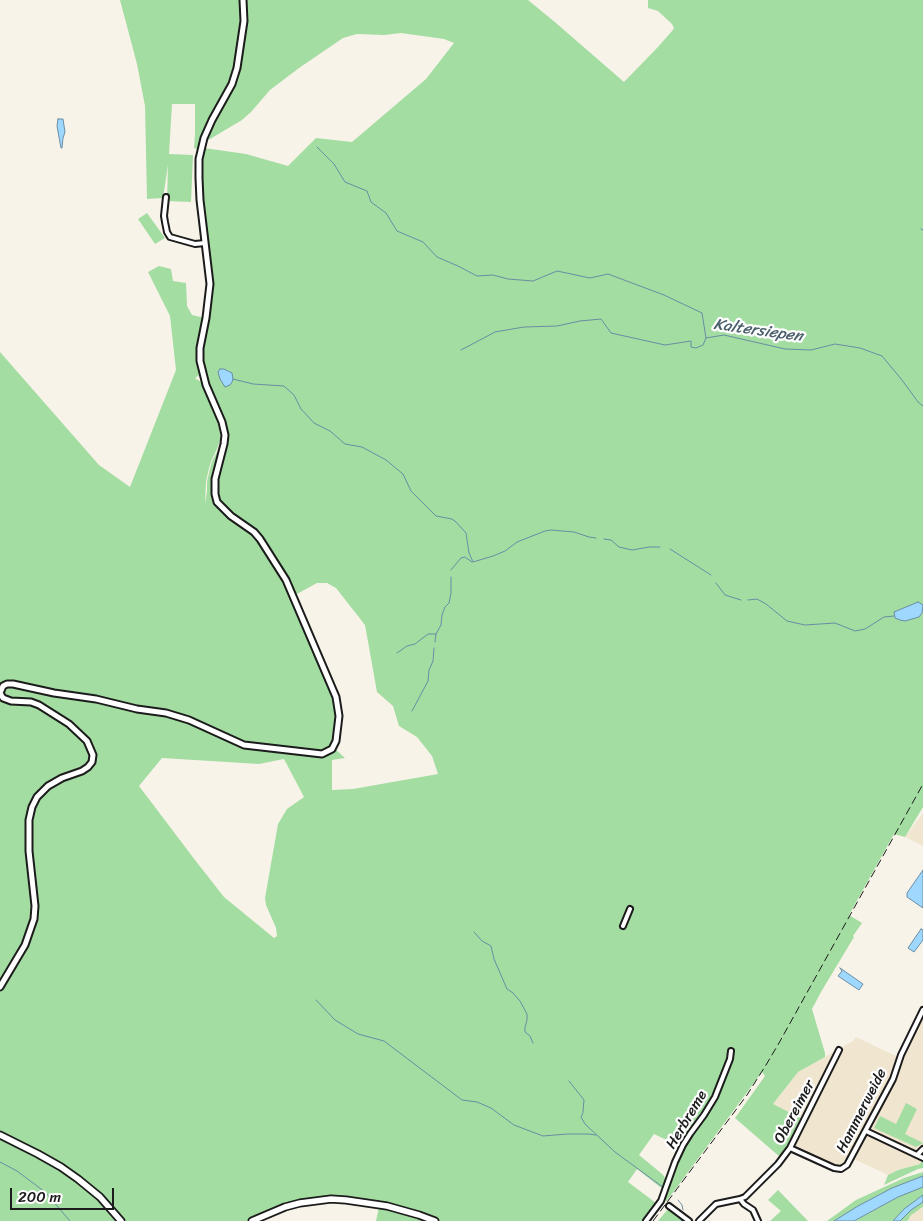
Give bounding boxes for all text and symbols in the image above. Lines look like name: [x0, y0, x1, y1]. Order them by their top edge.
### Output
water label: Kaltersiepen: [712, 315, 804, 347]
street label: Hammerweide: [833, 1066, 891, 1156]
street label: Obereimer: [771, 1077, 819, 1147]
street label: Herbreme: [663, 1087, 711, 1153]
scale bar: [12, 1178, 116, 1210]
text: 200 m: [18, 1184, 61, 1210]

